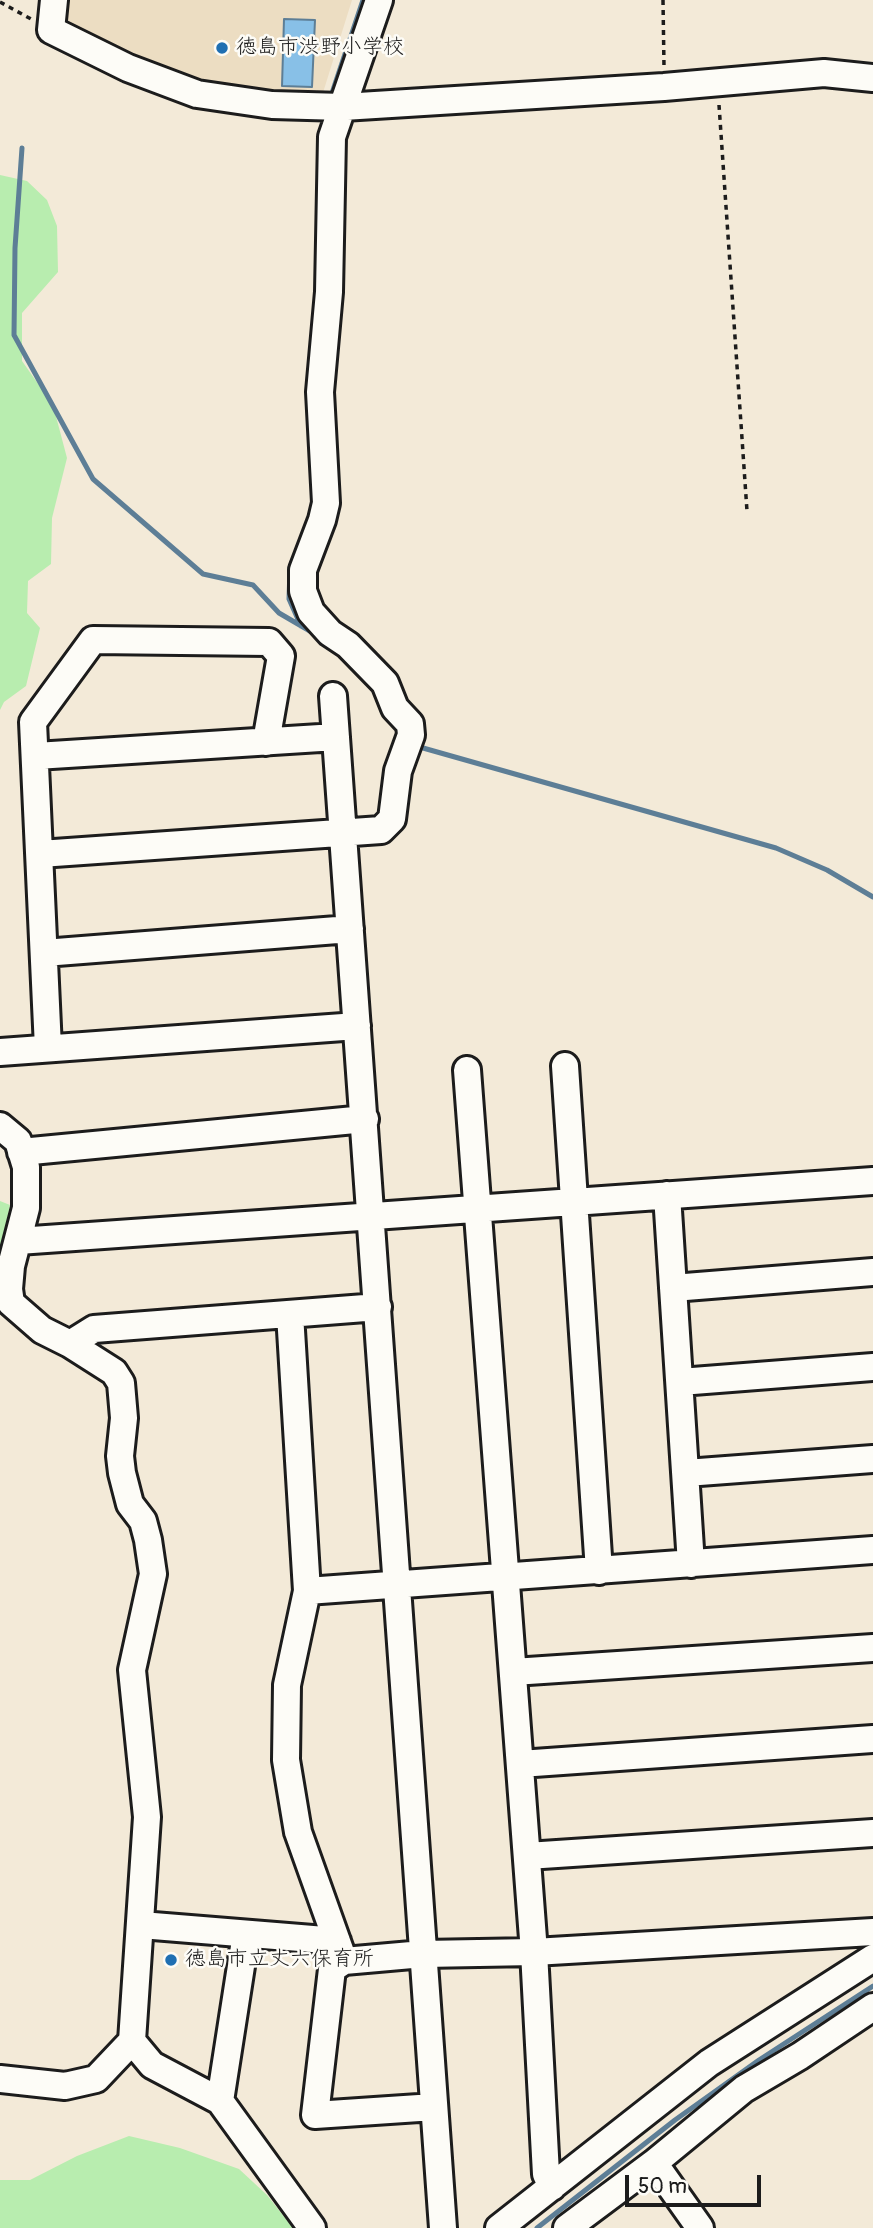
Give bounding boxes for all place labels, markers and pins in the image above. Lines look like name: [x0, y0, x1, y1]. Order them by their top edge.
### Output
place label: 徳島市渋野小学校: [236, 35, 404, 61]
marker: 徳島市渋野小学校: [214, 40, 230, 56]
place label: 徳島市立丈六保育所: [185, 1947, 374, 1973]
marker: 徳島市立丈六保育所: [163, 1952, 179, 1968]

